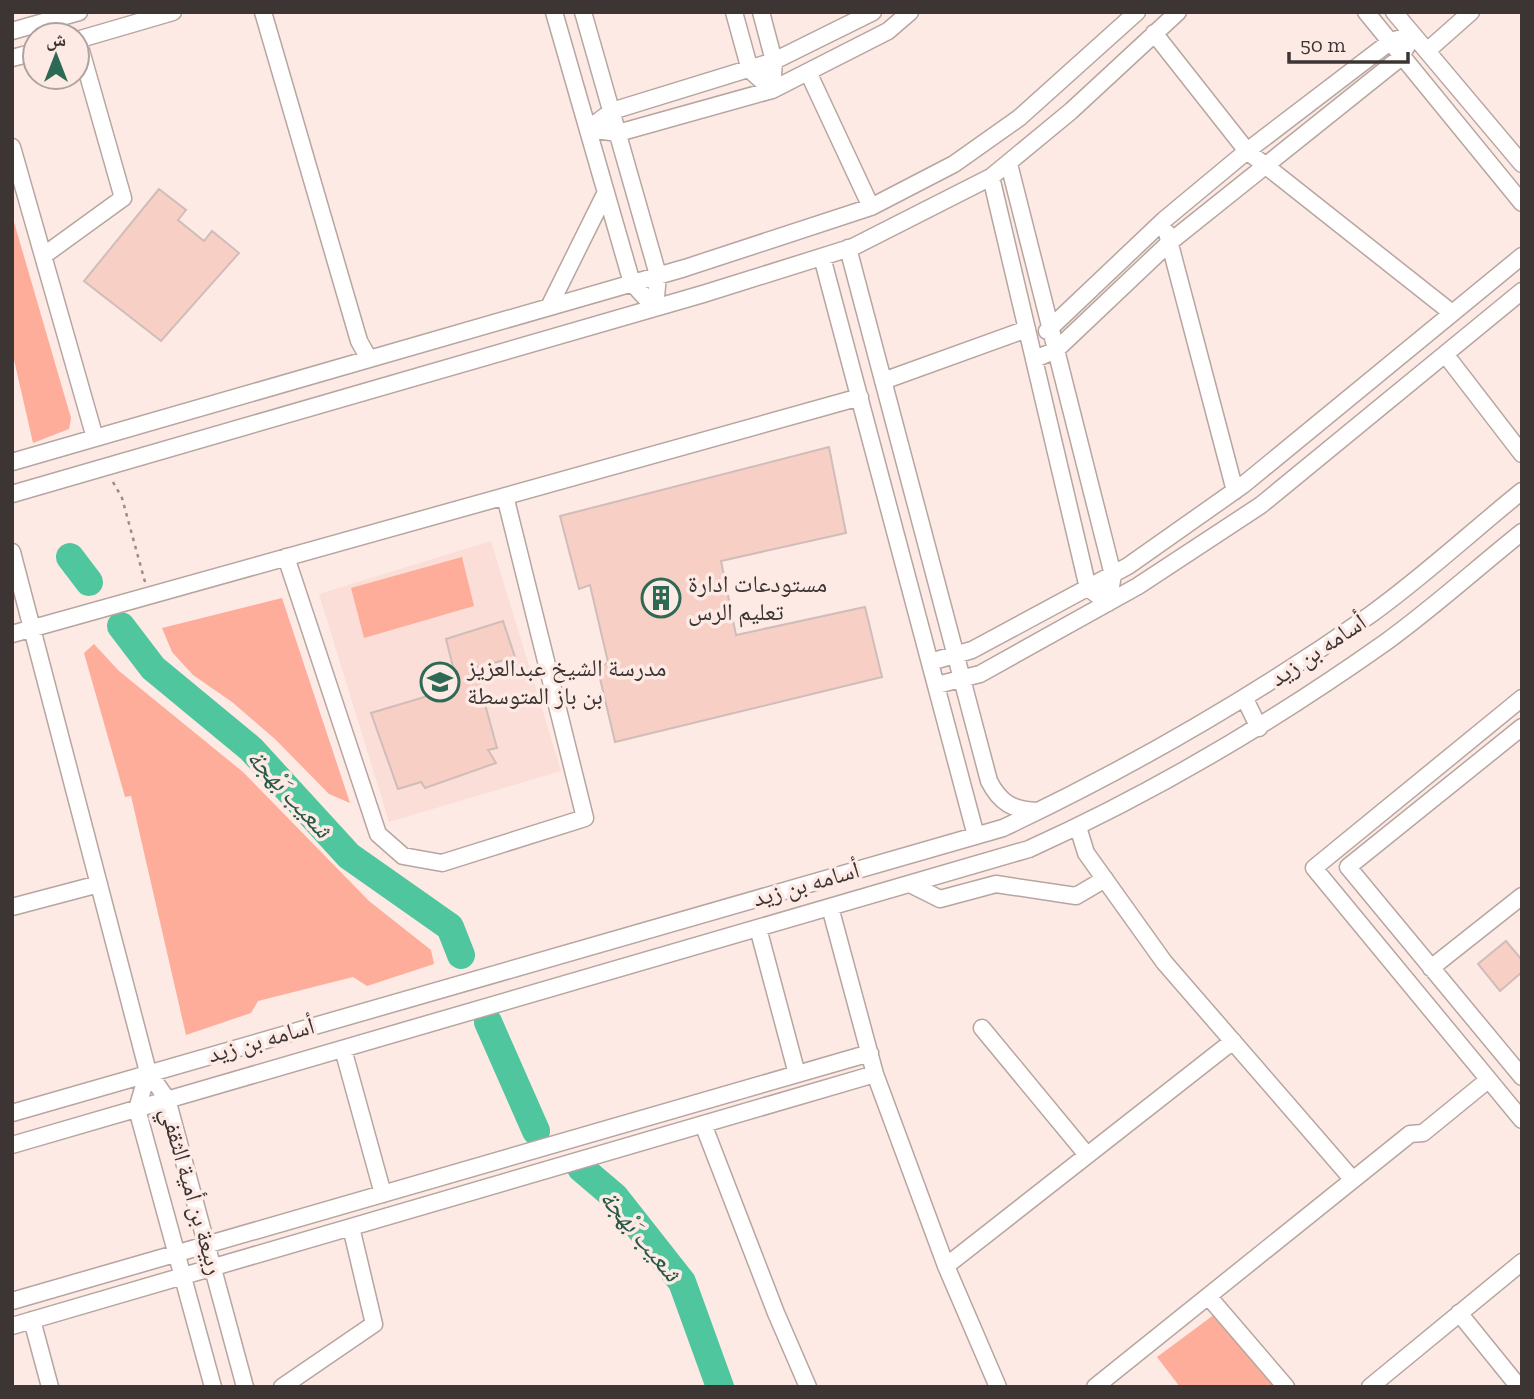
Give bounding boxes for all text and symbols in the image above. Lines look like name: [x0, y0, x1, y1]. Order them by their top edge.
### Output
north arrow: [21, 21, 91, 91]
scale bar: [1289, 21, 1408, 65]
text: ش: [46, 28, 66, 51]
text: 50 m: [1300, 32, 1346, 57]
place label: مستودعات ادارة تعليم الرس: [688, 569, 827, 628]
building icon: مستودعات ادارة تعليم الرس: [640, 577, 682, 619]
street label: أسامه بن زيد: [1264, 607, 1371, 692]
place label: مدرسة الشيخ عبدالعزيز بن باز المتوسطة: [466, 653, 666, 710]
school or university icon: مدرسة الشيخ عبدالعزيز بن باز المتوسطة: [419, 661, 461, 703]
water label: شعيب بَهْجة: [241, 742, 340, 845]
street label: أسامه بن زيد: [749, 854, 863, 913]
street label: أسامه بن زيد: [204, 1010, 318, 1069]
street label: ربيعة بن أمية الثقفي: [150, 1104, 230, 1279]
water label: شعيب بَهْجة: [593, 1182, 689, 1288]

